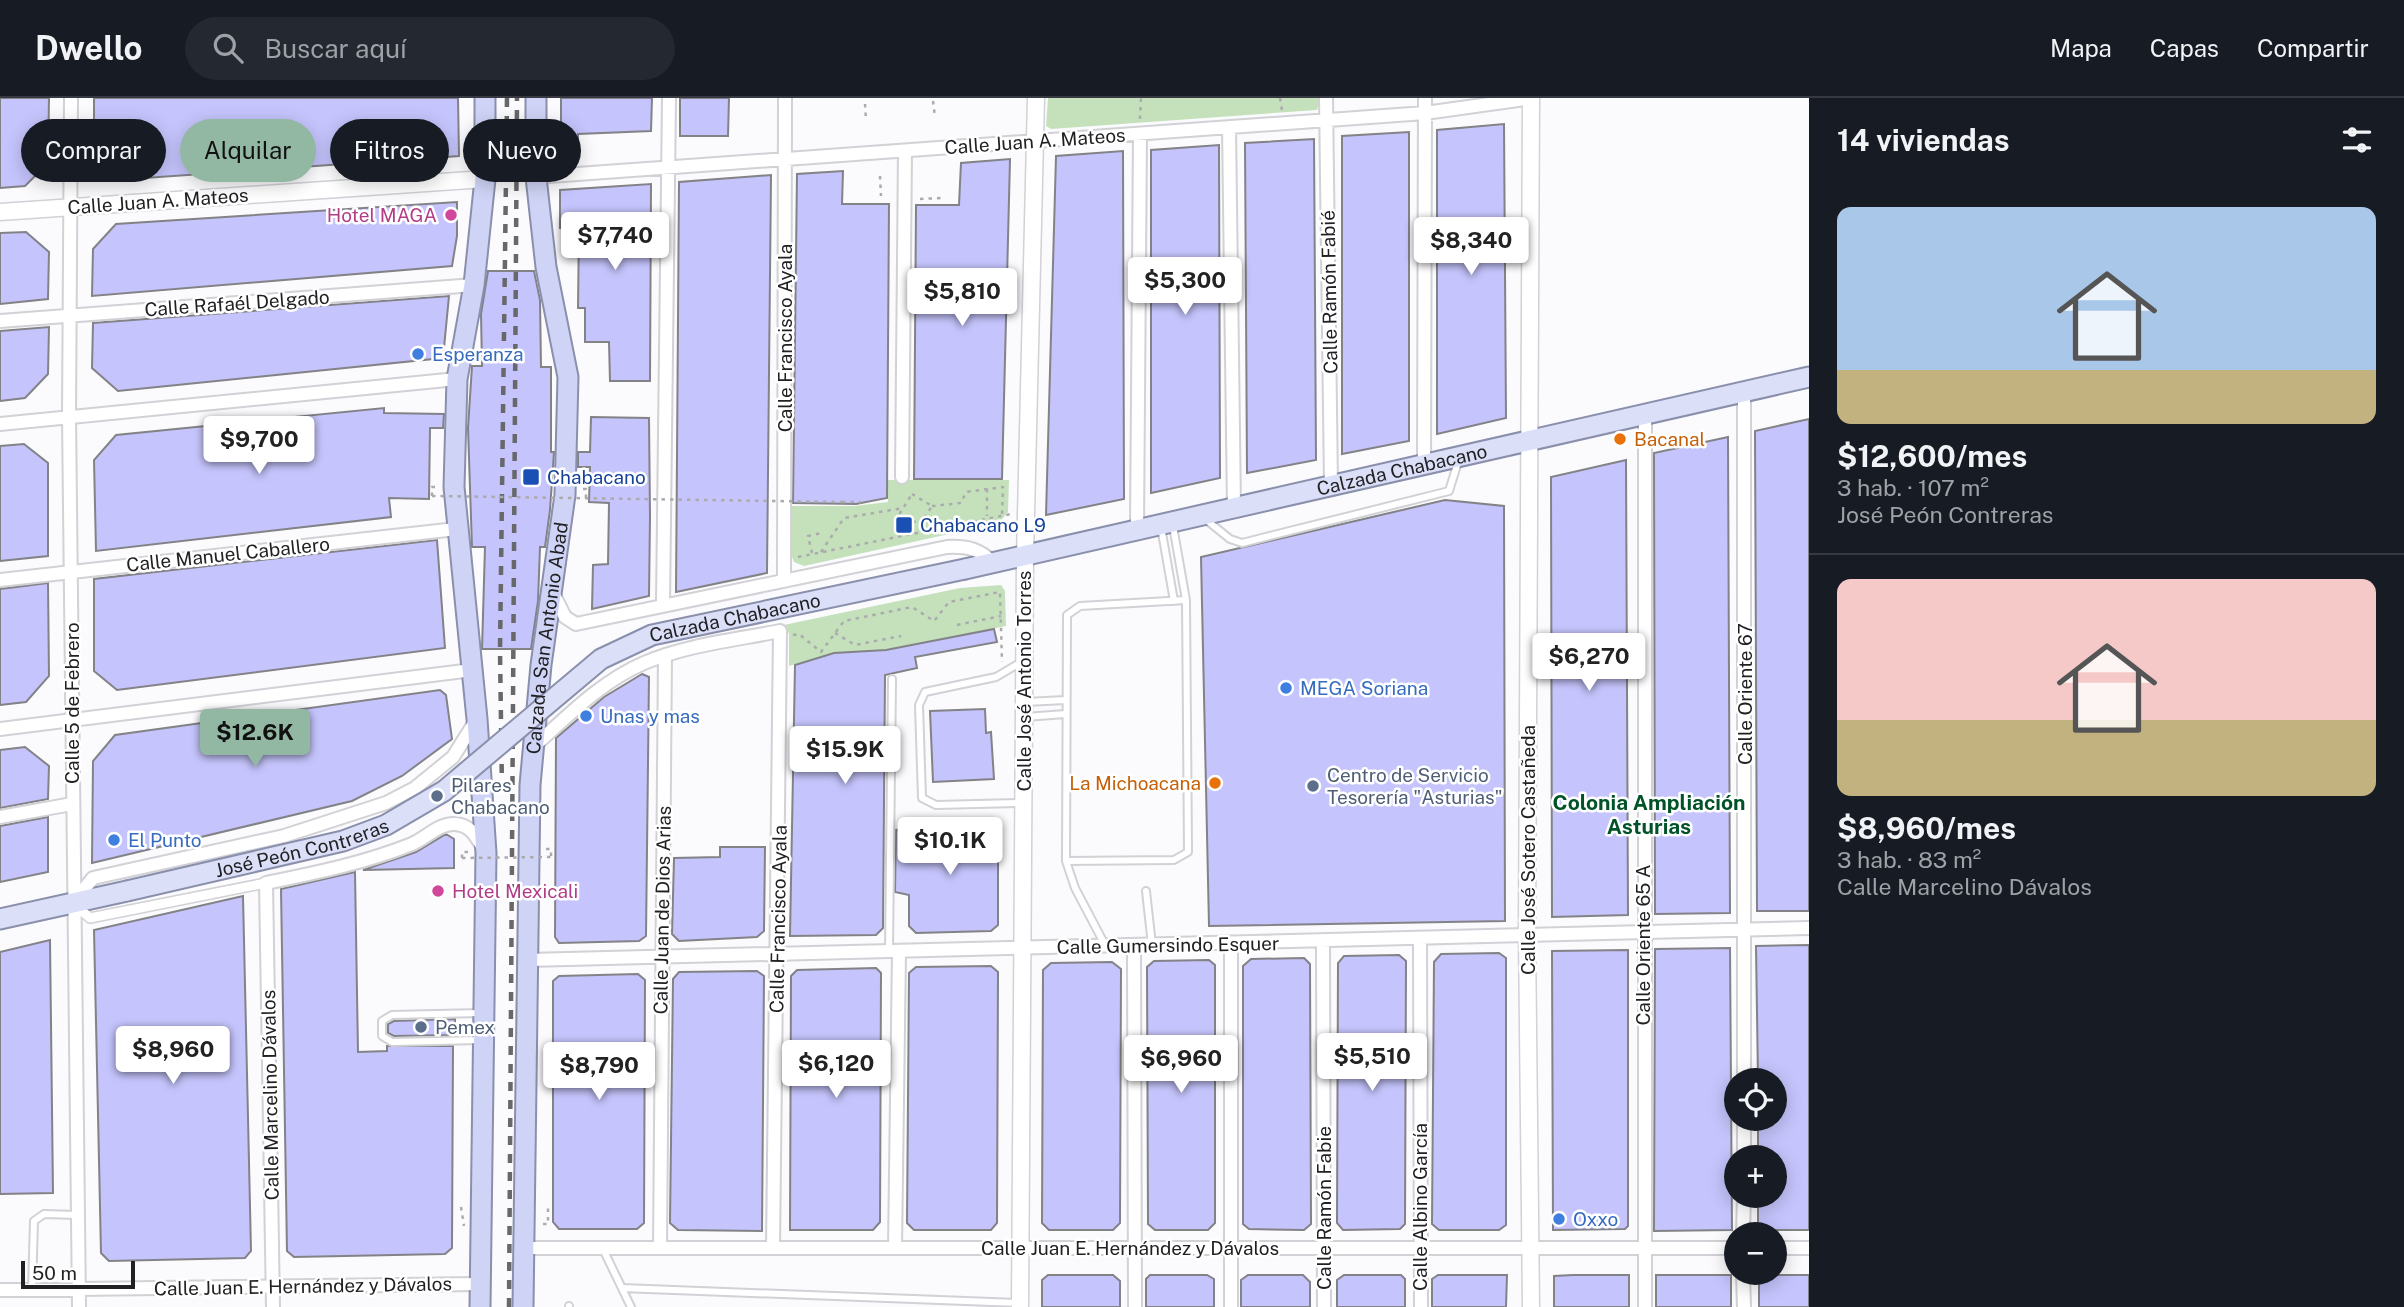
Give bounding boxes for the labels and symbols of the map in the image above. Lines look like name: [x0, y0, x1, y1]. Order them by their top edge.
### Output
street label: Calle Juan A. Mateos: [944, 124, 1126, 158]
street label: Calle Juan A. Mateos: [67, 184, 249, 218]
place label: Hotel MAGA: [327, 204, 437, 226]
marker: Hotel MAGA: [443, 207, 459, 223]
street label: Calle Ramón Fabié: [1317, 210, 1341, 374]
pin: $7,740: [558, 212, 672, 272]
pin: $8,340: [1414, 218, 1528, 277]
street label: Calle Francisco Ayala: [774, 244, 796, 432]
pin: $5,300: [1128, 258, 1242, 317]
pin: $5,810: [905, 268, 1019, 328]
street label: Calle Rafaél Delgado: [144, 286, 330, 320]
place label: Esperanza: [432, 343, 524, 365]
marker: Esperanza: [410, 346, 426, 362]
pin: $9,700: [202, 416, 316, 476]
place label: Bacanal: [1634, 428, 1705, 450]
marker: Bacanal: [1612, 431, 1628, 447]
street label: Calzada Chabacano: [1314, 440, 1489, 500]
place label: Chabacano: [547, 466, 646, 488]
marker: Chabacano: [521, 467, 541, 487]
place label: Chabacano L9: [920, 514, 1046, 536]
marker: Chabacano L9: [894, 515, 914, 535]
street label: Calzada San Antonio Abad: [522, 521, 572, 755]
street label: Calle Manuel Caballero: [125, 532, 331, 576]
street label: Calle José Antonio Torres: [1013, 571, 1035, 791]
street label: Calzada Chabacano: [647, 589, 822, 646]
street label: Calle 5 de Febrero: [61, 622, 83, 784]
street label: Calle Oriente 67: [1734, 623, 1756, 765]
pin: $6,270: [1532, 634, 1646, 693]
place label: MEGA Soriana: [1300, 677, 1428, 699]
marker: MEGA Soriana: [1278, 680, 1294, 696]
place label: Unas y mas: [600, 705, 700, 727]
marker: Unas y mas: [578, 708, 594, 724]
pin: $12.6K: [198, 710, 312, 769]
street label: Calle José Sotero Castañeda: [1517, 725, 1539, 975]
pin: $15.9K: [788, 726, 902, 786]
place label: Centro de Servicio Tesorería "Asturias": [1327, 764, 1502, 808]
place label: La Michoacana: [1069, 772, 1201, 794]
place label: Pilares Chabacano: [451, 774, 550, 818]
marker: La Michoacana: [1207, 775, 1223, 791]
marker: Centro de Servicio Tesorería "Asturias": [1305, 778, 1321, 794]
marker: Pilares Chabacano: [429, 788, 445, 804]
district label: Colonia Ampliación Asturias: [1553, 790, 1745, 839]
street label: Calle Juan de Dios Arias: [649, 805, 675, 1015]
street label: José Peón Contreras: [213, 814, 392, 881]
pin: $10.1K: [893, 818, 1007, 877]
street label: Calle Francisco Ayala: [765, 825, 791, 1013]
place label: El Punto: [128, 829, 202, 851]
marker: El Punto: [106, 832, 122, 848]
street label: Calle Oriente 65 A: [1632, 864, 1654, 1026]
place label: Hotel Mexicali: [452, 880, 578, 902]
marker: Hotel Mexicali: [430, 883, 446, 899]
street label: Calle Gumersindo Esquer: [1056, 932, 1280, 958]
street label: Calle Marcelino Dávalos: [257, 990, 283, 1200]
place label: Pemex: [435, 1016, 495, 1038]
marker: Pemex: [413, 1019, 429, 1035]
pin: $8,960: [116, 1026, 230, 1086]
pin: $5,510: [1315, 1034, 1429, 1093]
pin: $6,960: [1124, 1035, 1238, 1095]
pin: $6,120: [779, 1040, 893, 1100]
pin: $8,790: [542, 1042, 656, 1102]
street label: Calle Albino García: [1409, 1123, 1431, 1291]
street label: Calle Ramón Fabie: [1313, 1126, 1335, 1290]
place label: Oxxo: [1573, 1208, 1618, 1230]
marker: Oxxo: [1551, 1211, 1567, 1227]
street label: Calle Juan E. Hernández y Dávalos: [981, 1237, 1279, 1259]
scale bar: [21, 1258, 135, 1290]
street label: Calle Juan E. Hernández y Dávalos: [154, 1272, 452, 1300]

